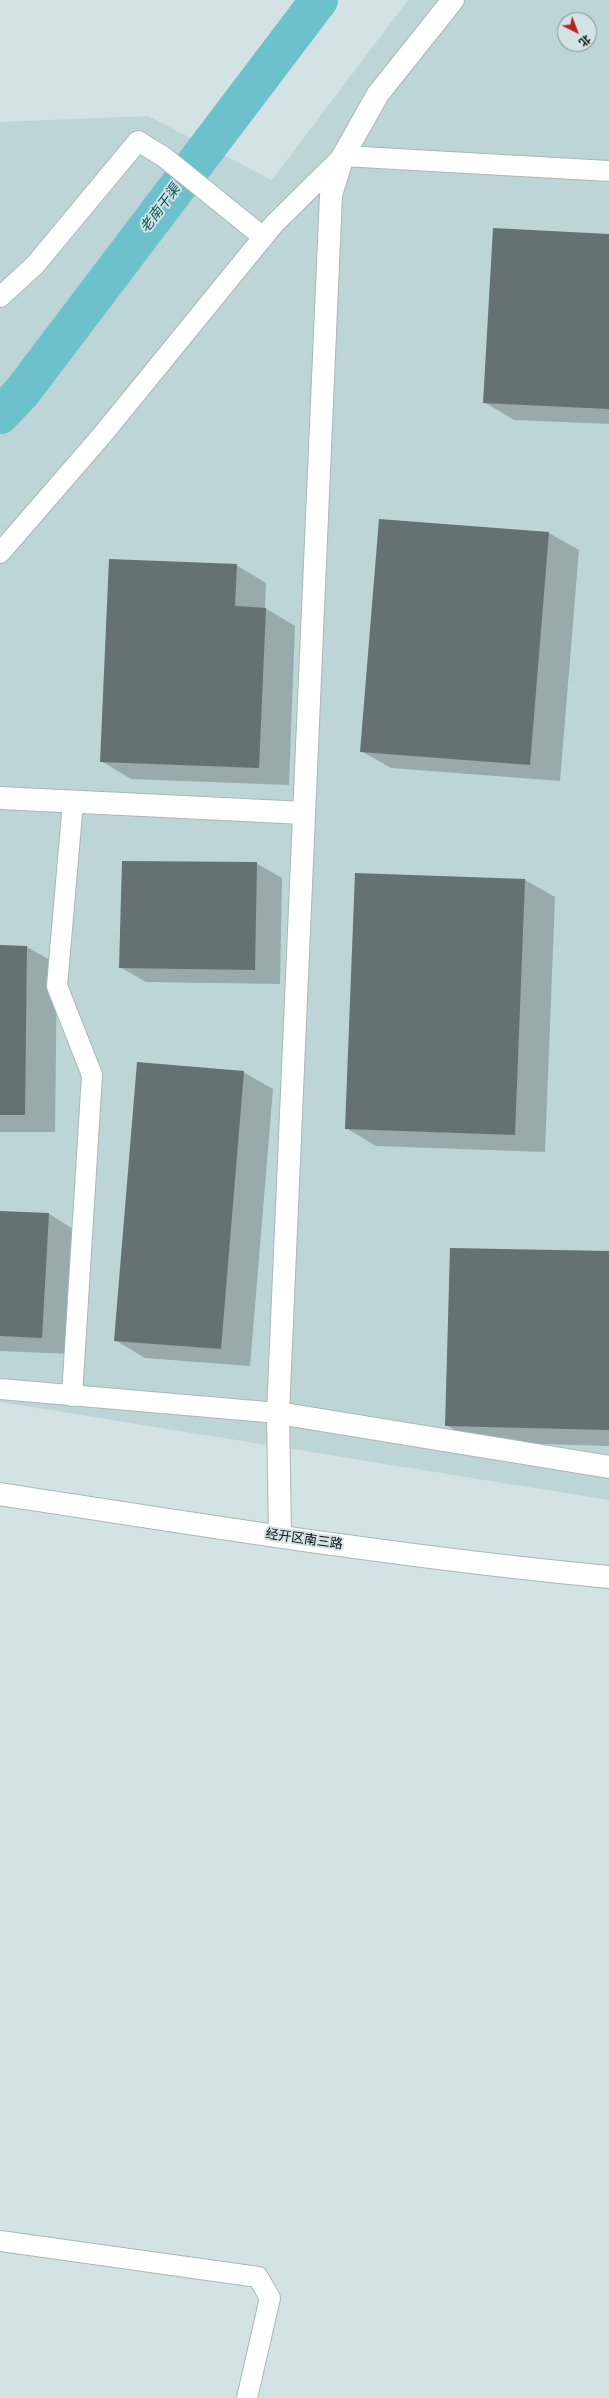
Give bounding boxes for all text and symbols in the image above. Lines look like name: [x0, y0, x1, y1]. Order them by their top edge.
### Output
north arrow: [557, 12, 597, 52]
text: 北: [576, 31, 594, 50]
water label: 老南干渠: [137, 182, 185, 236]
street label: 经开区南三路: [264, 1527, 344, 1553]

